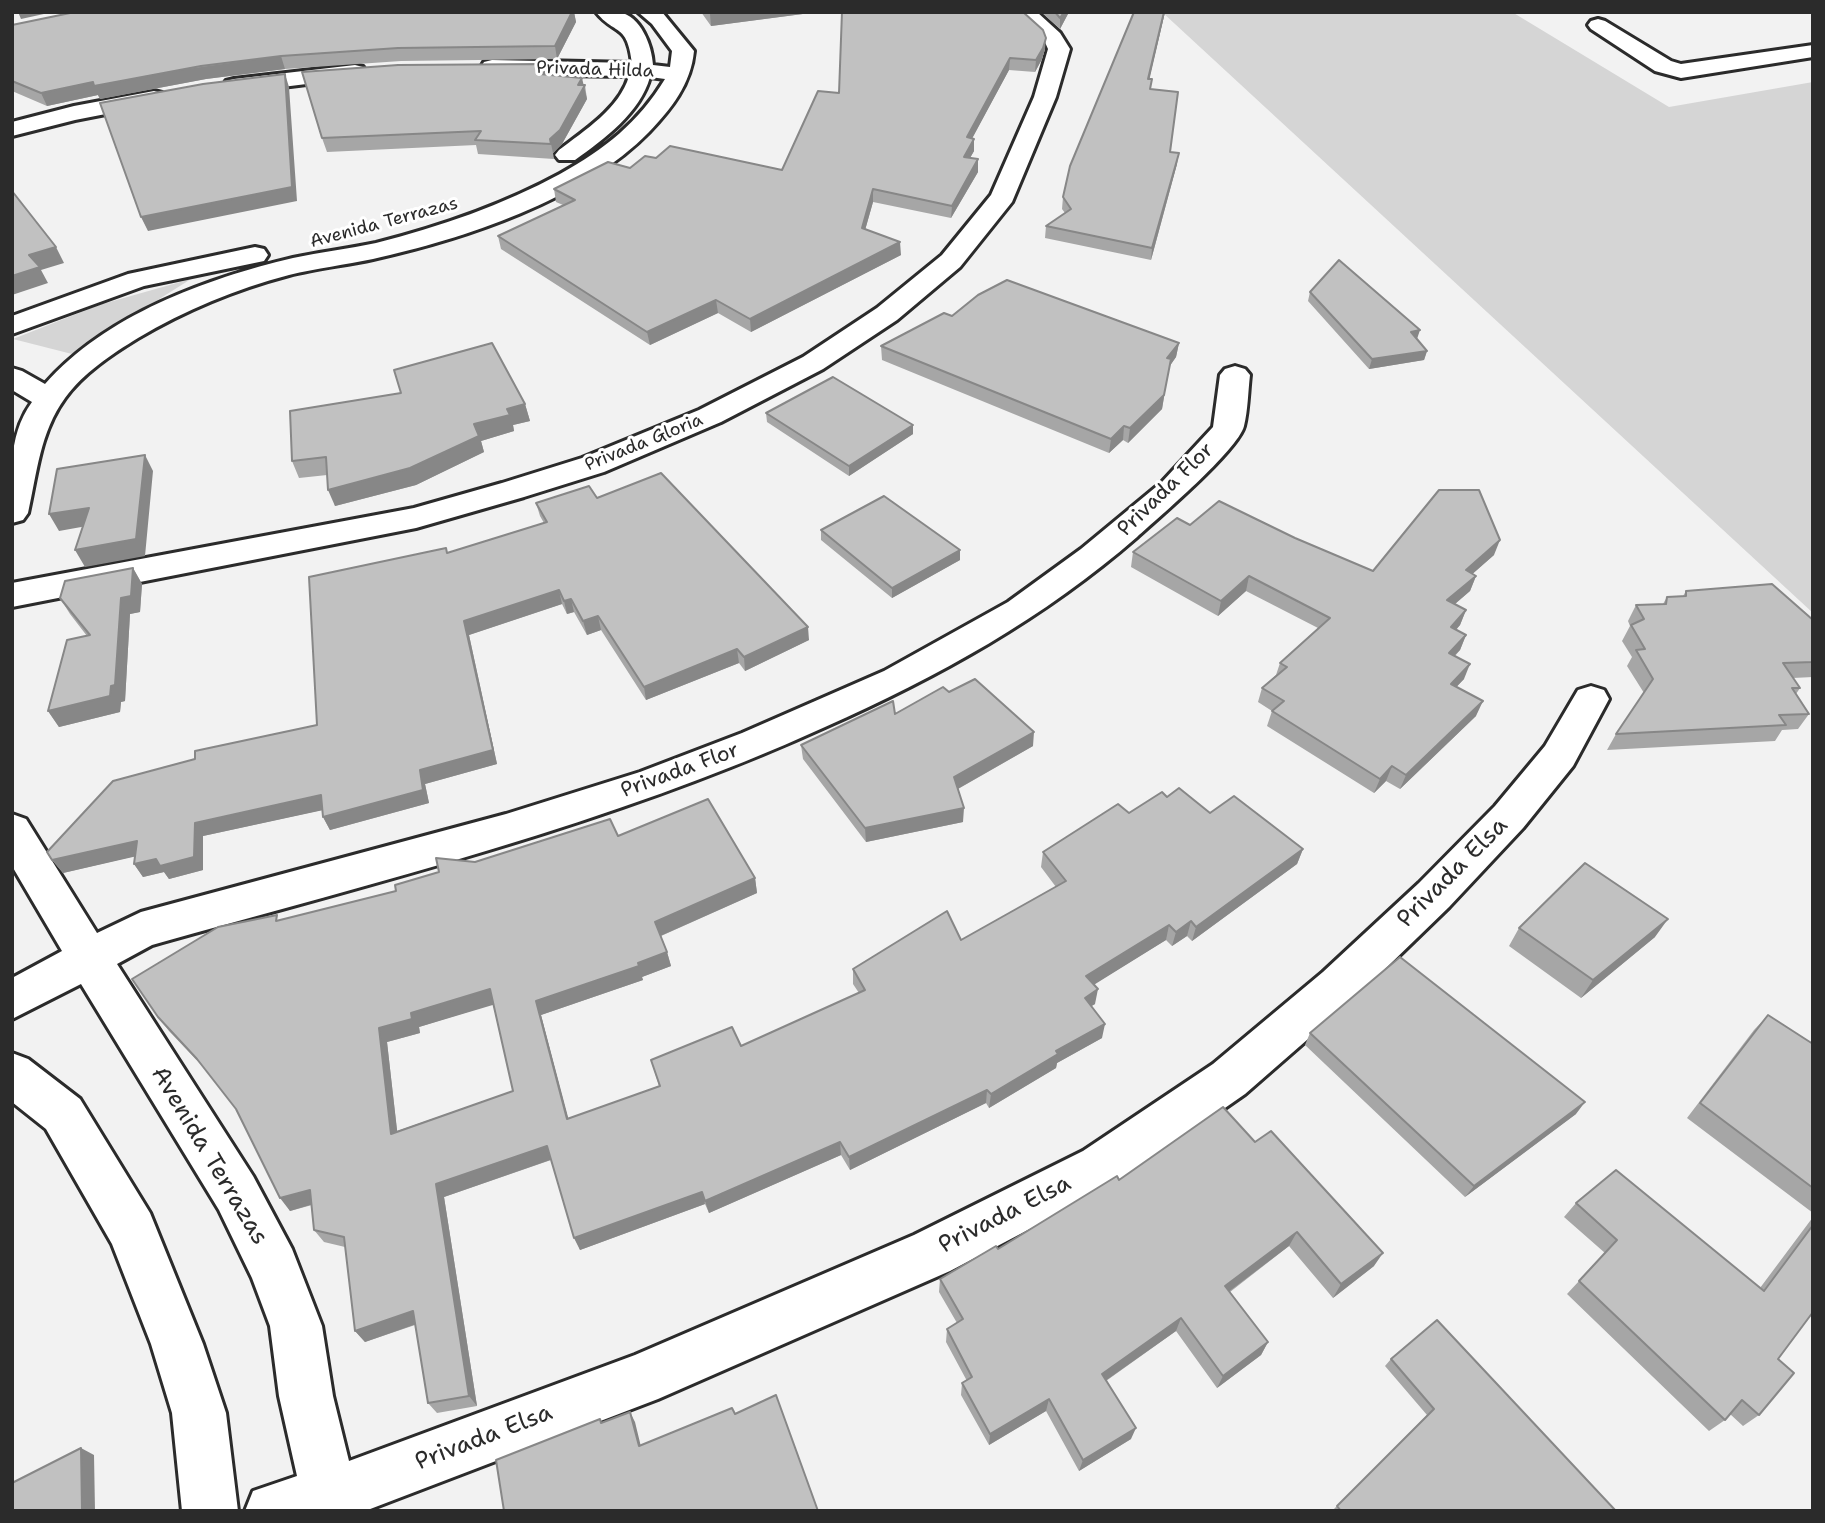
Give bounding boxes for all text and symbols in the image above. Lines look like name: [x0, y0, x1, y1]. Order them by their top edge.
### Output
street label: Privada Hilda: [536, 57, 654, 83]
street label: Avenida Terrazas: [308, 193, 460, 253]
street label: Privada Gloria: [582, 410, 706, 476]
street label: Privada Flor: [1113, 438, 1219, 542]
street label: Privada Flor: [617, 738, 743, 804]
street label: Privada Elsa: [1392, 812, 1514, 934]
street label: Avenida Terrazas: [144, 1062, 274, 1250]
street label: Privada Elsa: [934, 1169, 1076, 1261]
street label: Privada Elsa: [411, 1399, 557, 1477]

